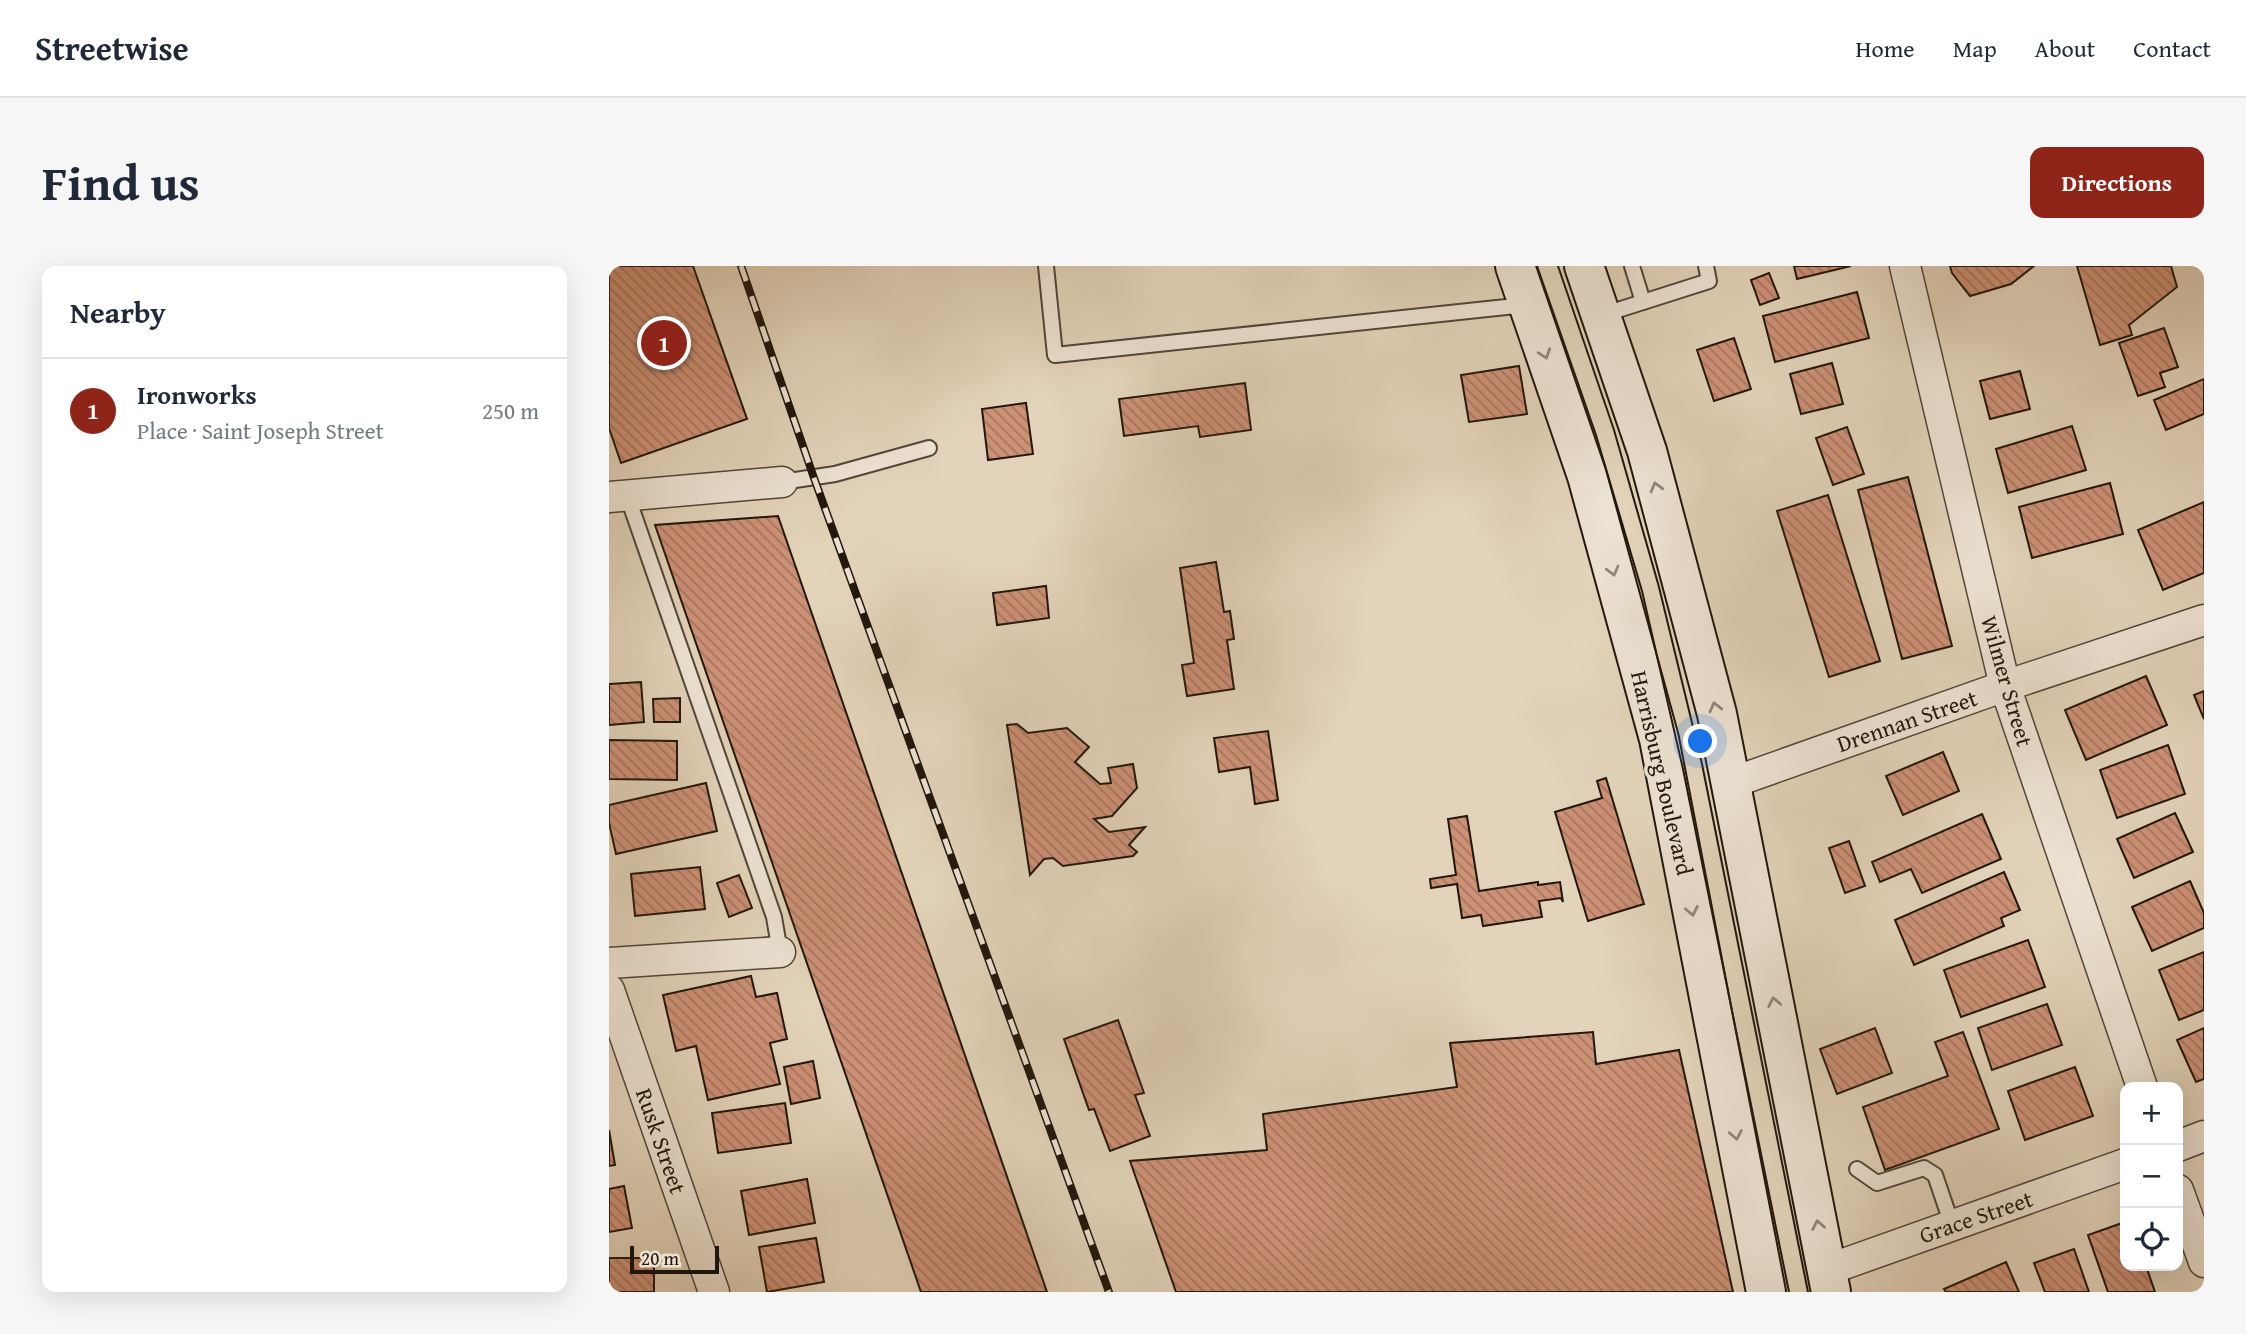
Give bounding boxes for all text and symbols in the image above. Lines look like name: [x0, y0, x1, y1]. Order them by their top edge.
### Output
text: Streetwise: [35, 24, 189, 72]
text: Home: [1856, 31, 1915, 66]
text: Map: [1953, 31, 1997, 66]
text: About: [2035, 31, 2095, 66]
text: Contact: [2133, 31, 2211, 66]
text: Find us: [42, 146, 200, 218]
button: Directions: [2030, 147, 2204, 218]
text: Nearby: [70, 290, 166, 334]
pin: 1: [641, 317, 687, 369]
one-way arrow: [1537, 347, 1551, 359]
text: Ironworks: [137, 375, 257, 414]
text: 1: [87, 394, 99, 427]
text: 250 m: [482, 394, 539, 427]
text: Place · Saint Joseph Street: [137, 414, 384, 447]
one-way arrow: [1650, 481, 1665, 493]
one-way arrow: [1604, 565, 1619, 577]
street label: Wilmer Street: [1973, 612, 2042, 750]
street label: Harrisburg Boulevard: [1623, 667, 1702, 879]
street label: Drennan Street: [1832, 681, 1982, 760]
one-way arrow: [1709, 701, 1723, 713]
your location: [1683, 724, 1717, 758]
one-way arrow: [1684, 905, 1699, 917]
one-way arrow: [1767, 996, 1782, 1008]
map controls: [2120, 1082, 2183, 1271]
button: +: [2120, 1082, 2183, 1145]
street label: Rusk Street: [628, 1084, 695, 1198]
one-way arrow: [1727, 1129, 1742, 1141]
button: −: [2120, 1145, 2183, 1208]
street label: Grace Street: [1915, 1182, 2037, 1251]
button: locate: [2120, 1208, 2183, 1271]
one-way arrow: [1811, 1219, 1826, 1231]
scale bar: [630, 1243, 719, 1275]
text: 20 m: [641, 1244, 679, 1272]

